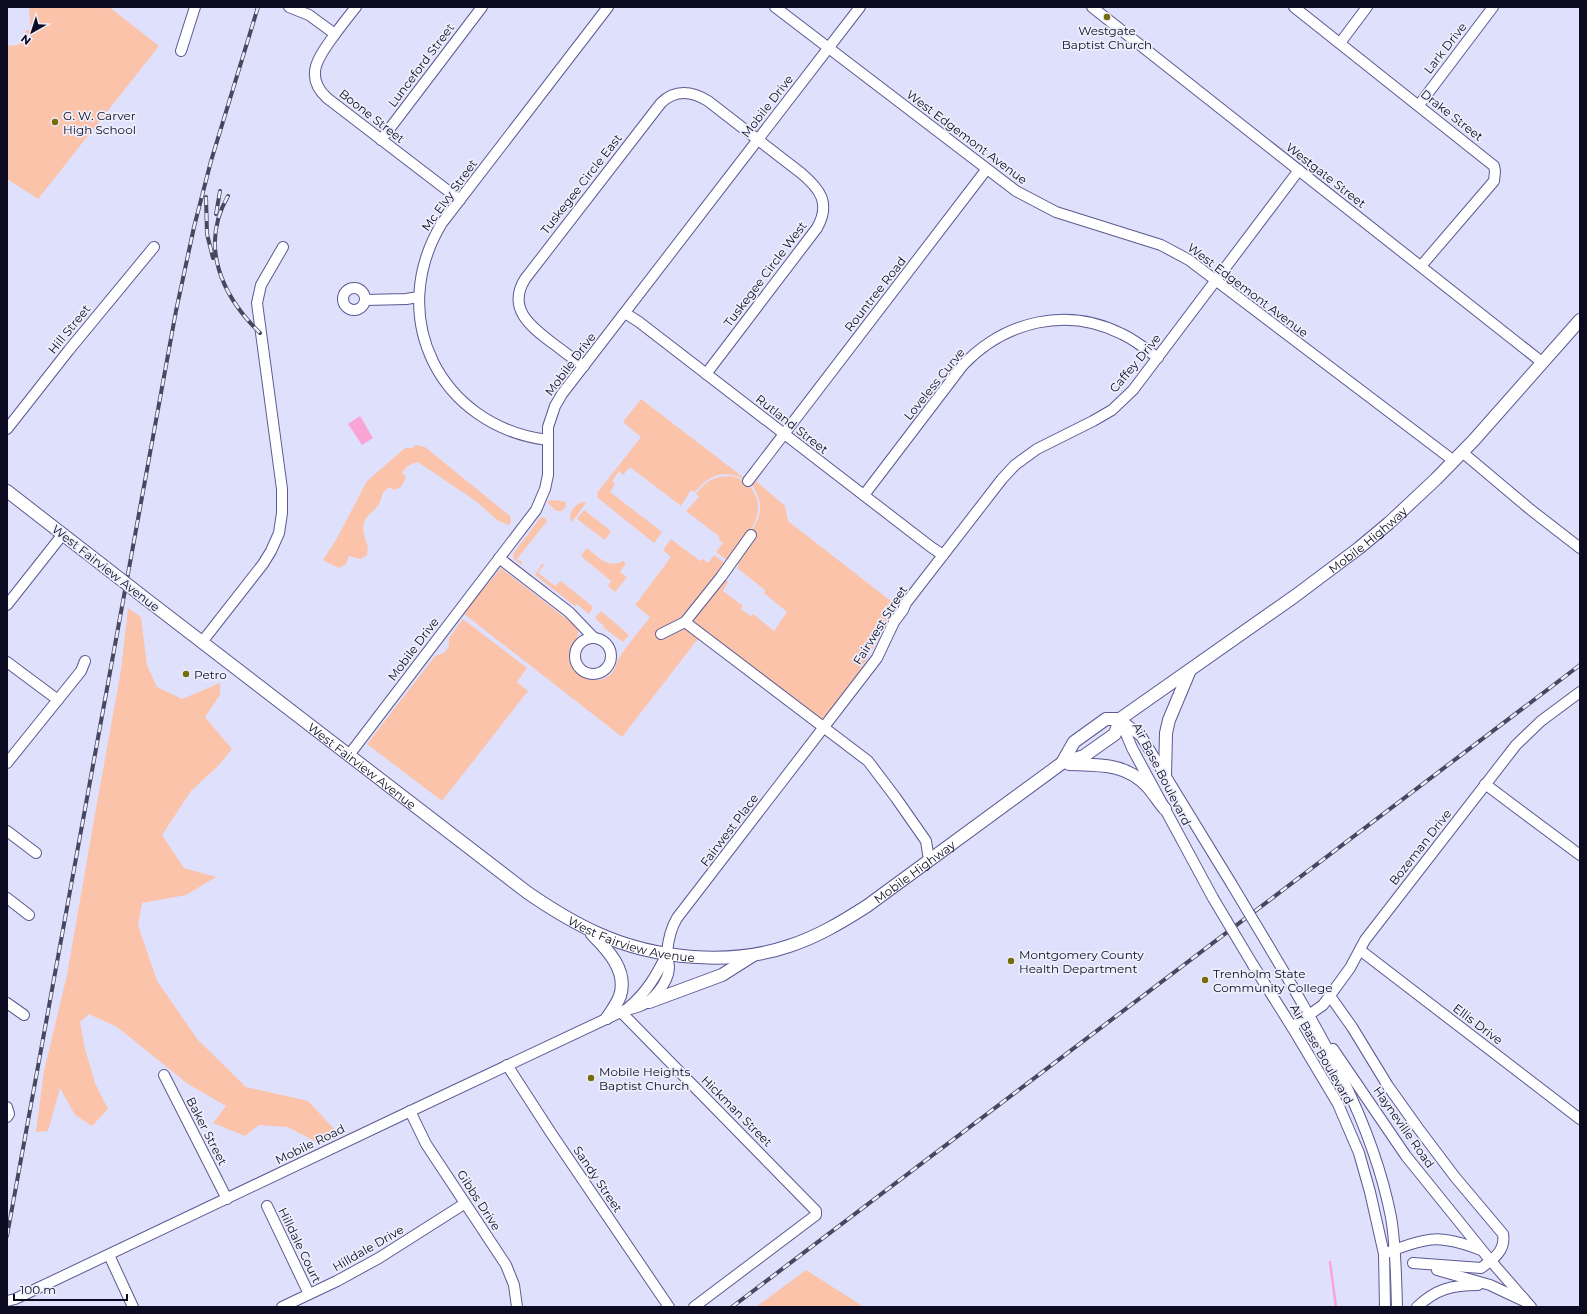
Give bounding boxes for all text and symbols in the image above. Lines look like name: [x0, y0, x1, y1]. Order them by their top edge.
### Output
north arrow: [12, 12, 52, 52]
marker: Westgate Baptist Church: [1102, 12, 1112, 22]
street label: Lark Drive: [1420, 19, 1470, 77]
street label: Lunceford Street: [385, 20, 457, 110]
place label: Westgate Baptist Church: [1062, 23, 1152, 52]
text: N: [18, 32, 34, 48]
street label: Mobile Drive: [738, 72, 796, 140]
street label: Boone Street: [336, 86, 408, 146]
street label: Drake Street: [1418, 86, 1486, 144]
street label: West Edgemont Avenue: [904, 87, 1030, 187]
place label: G. W. Carver High School: [63, 108, 136, 137]
marker: G. W. Carver High School: [50, 117, 60, 127]
street label: Tuskegee Circle East: [537, 131, 625, 237]
street label: Westgate Street: [1283, 139, 1369, 211]
street label: Mc Elvy Street: [418, 156, 480, 234]
street label: Tuskegee Circle West: [720, 218, 810, 330]
street label: West Edgemont Avenue: [1185, 240, 1311, 340]
street label: Rountree Road: [841, 254, 909, 334]
street label: Hill Street: [45, 301, 93, 357]
street label: Mobile Drive: [541, 329, 599, 399]
street label: Caffey Drive: [1106, 331, 1164, 395]
street label: Loveless Curve: [900, 345, 968, 423]
street label: Rutland Street: [753, 391, 831, 457]
street label: Mobile Highway: [1325, 503, 1410, 576]
street label: West Fairview Avenue: [49, 521, 163, 615]
street label: Fairwest Street: [850, 583, 910, 667]
street label: Mobile Drive: [384, 614, 442, 684]
place label: Petro: [194, 667, 227, 682]
marker: Petro: [181, 669, 191, 679]
street label: West Fairview Avenue: [305, 719, 419, 812]
street label: Air Base Boulevard: [1130, 720, 1194, 828]
street label: Fairwest Place: [697, 791, 761, 869]
street label: Bozeman Drive: [1386, 806, 1454, 888]
street label: Mobile Highway: [871, 836, 958, 906]
street label: West Fairview Avenue: [566, 912, 695, 965]
place label: Montgomery County Health Department: [1019, 947, 1144, 976]
marker: Montgomery County Health Department: [1006, 956, 1016, 966]
place label: Trenholm State Community College: [1213, 966, 1333, 995]
marker: Trenholm State Community College: [1200, 975, 1210, 985]
street label: Air Base Boulevard: [1287, 1001, 1357, 1107]
street label: Ellis Drive: [1450, 1001, 1506, 1047]
place label: Mobile Heights Baptist Church: [599, 1064, 690, 1093]
street label: Hickman Street: [698, 1072, 776, 1150]
marker: Mobile Heights Baptist Church: [586, 1073, 596, 1083]
street label: Hayneville Road: [1370, 1083, 1438, 1171]
street label: Baker Street: [183, 1094, 231, 1168]
street label: Mobile Road: [273, 1121, 347, 1167]
street label: Sandy Street: [570, 1143, 626, 1215]
street label: Gibbs Drive: [454, 1167, 504, 1233]
street label: Hilldale Court: [275, 1205, 325, 1285]
street label: Hilldale Drive: [330, 1222, 406, 1274]
scale bar: [14, 1276, 127, 1302]
text: 100 m: [20, 1282, 56, 1297]

